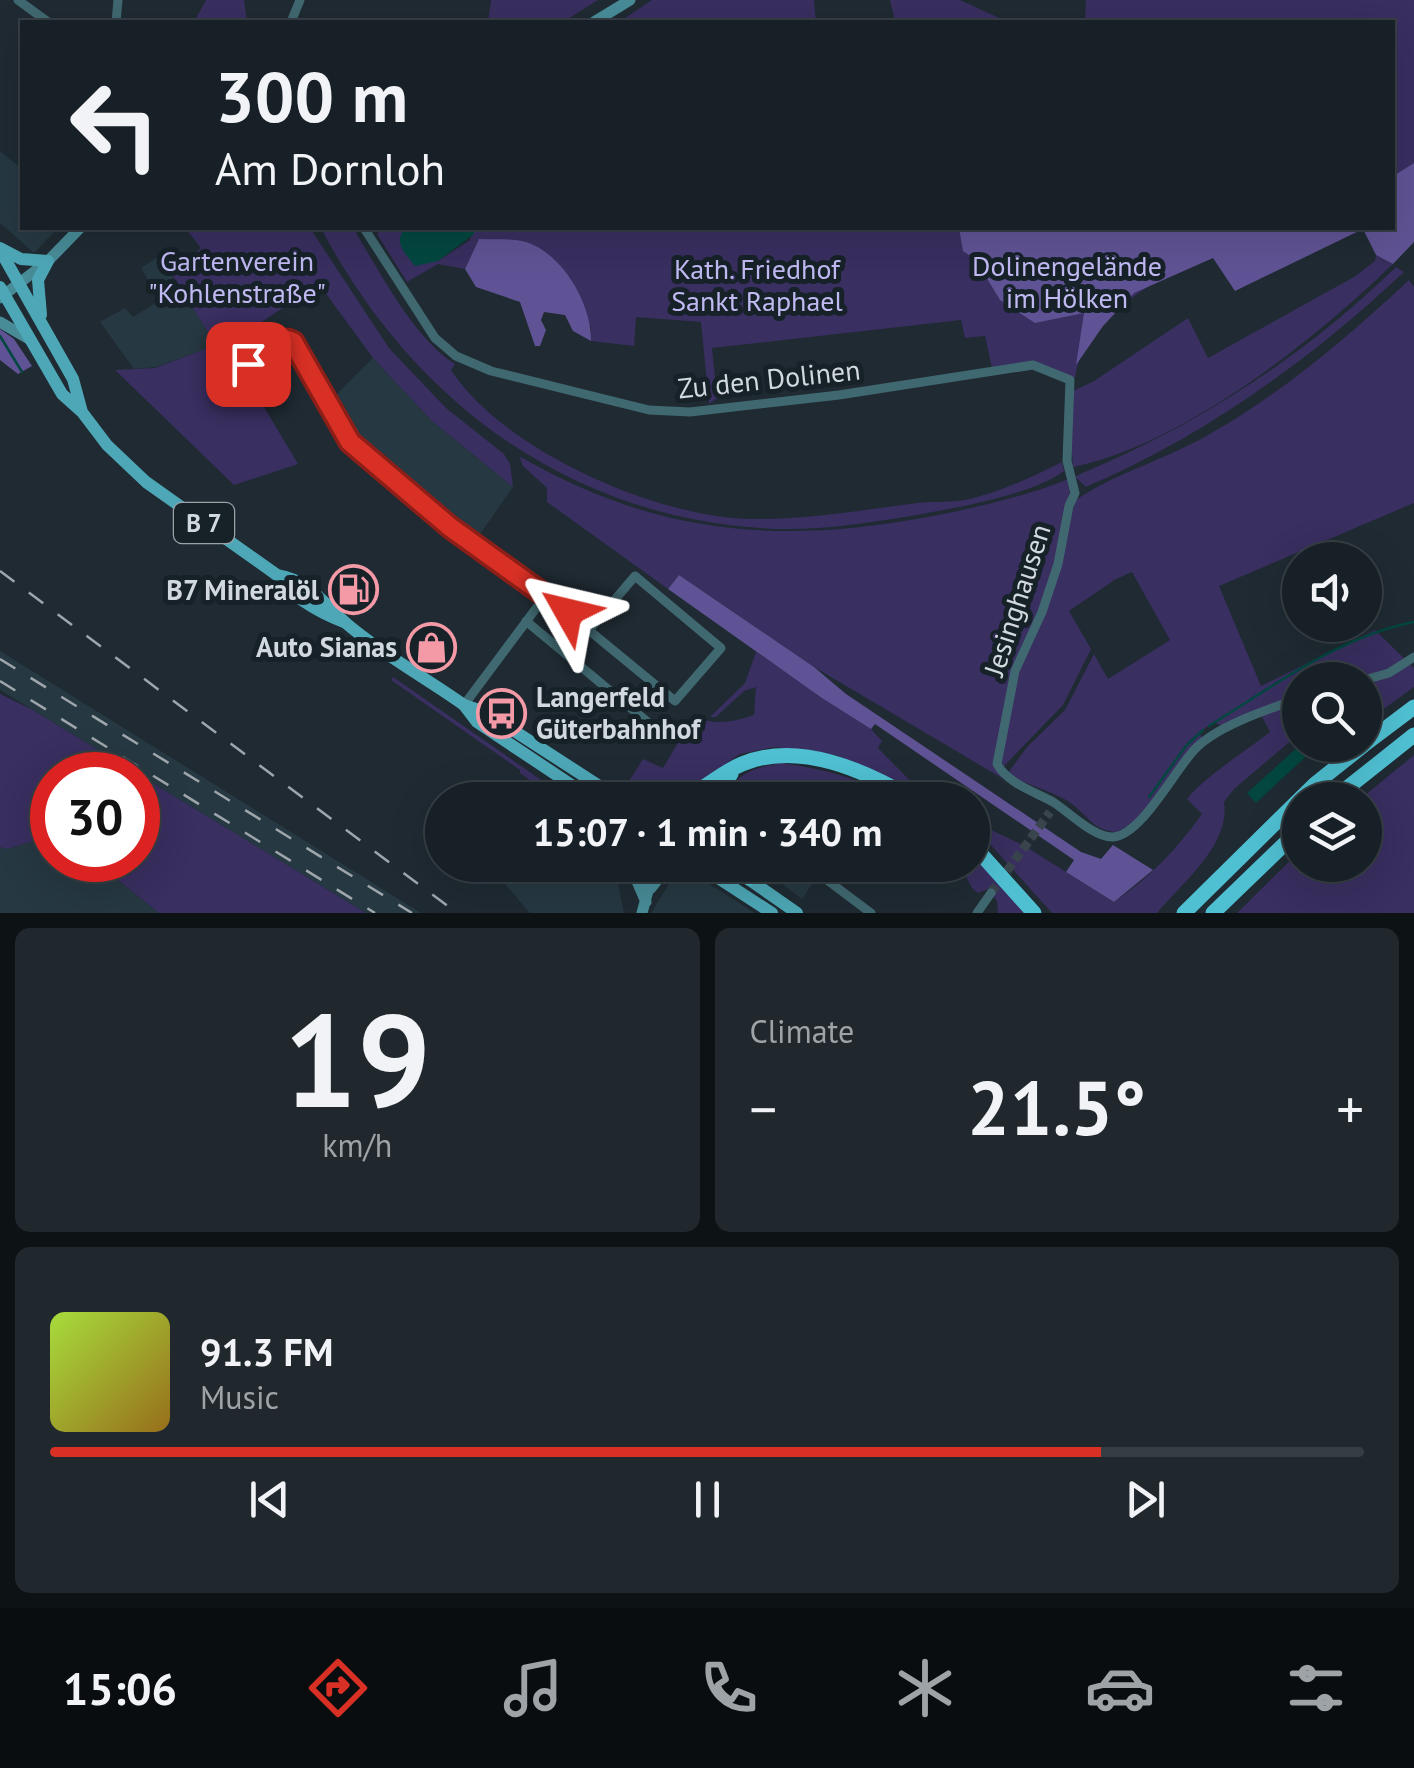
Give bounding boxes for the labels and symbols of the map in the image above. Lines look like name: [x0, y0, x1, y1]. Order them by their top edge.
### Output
park label: Gartenverein "Kohlenstraße": [148, 242, 326, 311]
park label: Dolinengelände im Hölken: [972, 247, 1162, 316]
park label: Kath. Friedhof Sankt Raphael: [671, 250, 843, 319]
pin: [206, 322, 291, 407]
street label: Zu den Dolinen: [676, 351, 862, 406]
road number: B 7: [174, 503, 234, 543]
street label: Jesinghausen: [974, 519, 1058, 681]
position arrow: [516, 560, 620, 664]
fuel station icon: B7 Mineralöl: [328, 564, 380, 616]
place label: B7 Mineralöl: [166, 571, 320, 608]
shop icon: Auto Sianas: [406, 621, 458, 673]
place label: Auto Sianas: [256, 628, 397, 665]
place label: Langerfeld Güterbahnhof: [536, 678, 702, 747]
bus stop icon: Langerfeld Güterbahnhof: [475, 687, 527, 739]
speed limit sign: 30: [30, 752, 160, 882]

